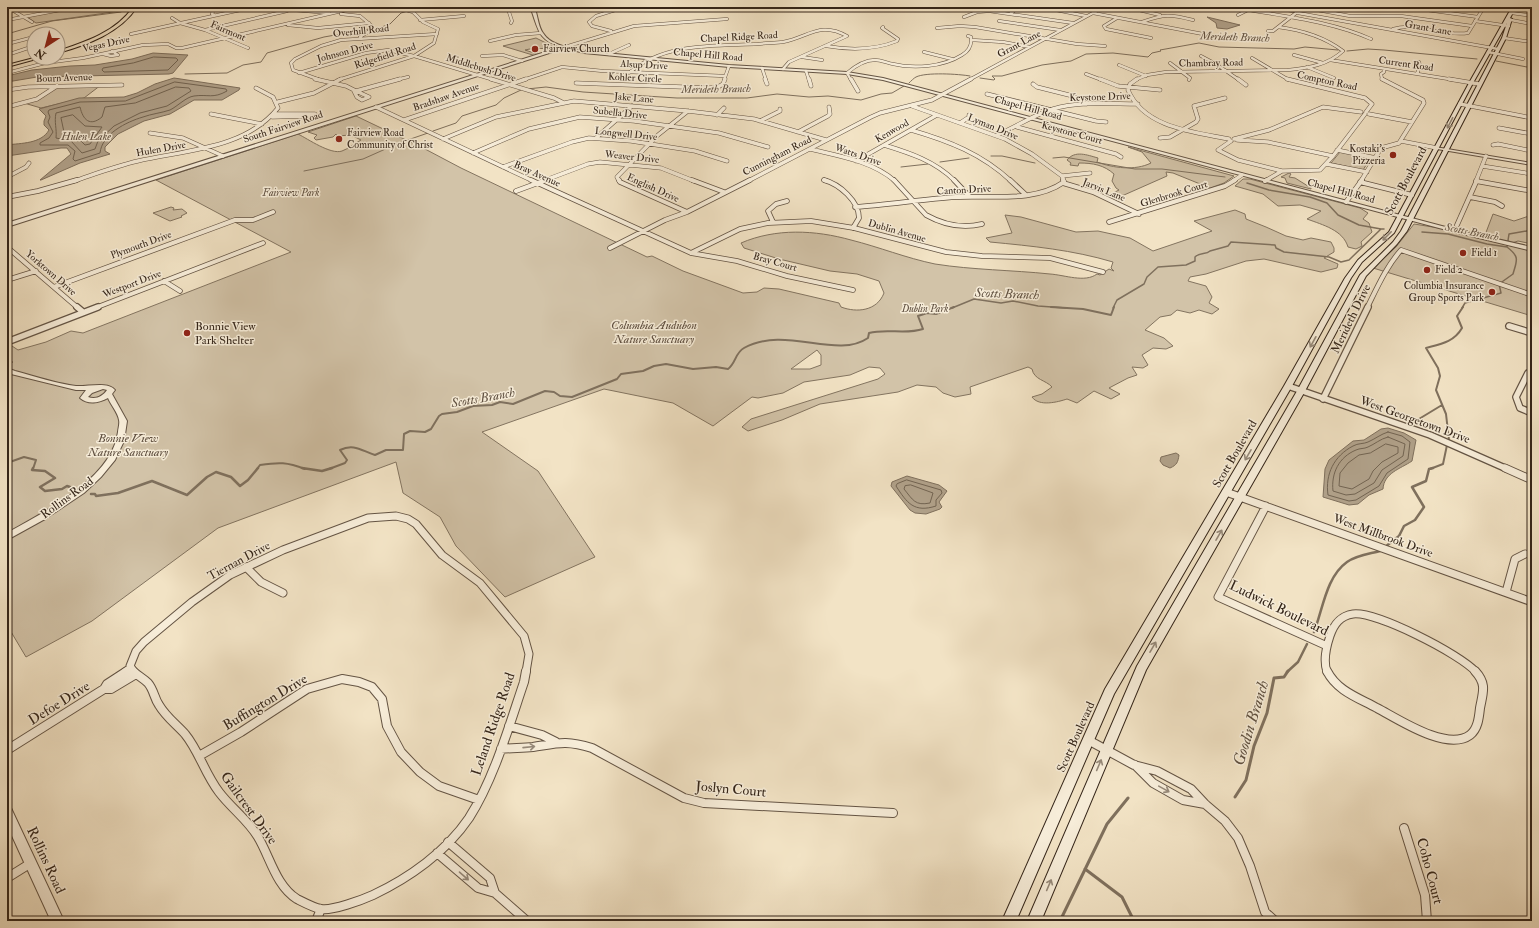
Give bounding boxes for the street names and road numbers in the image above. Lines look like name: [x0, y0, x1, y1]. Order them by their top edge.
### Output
street label: Fairmont: [208, 18, 248, 44]
street label: Grant Lane: [1404, 18, 1452, 38]
street label: Overhill Road: [332, 22, 390, 40]
street label: Grant Lane: [995, 28, 1043, 60]
street label: Chapel Ridge Road: [700, 29, 778, 46]
street label: Vegas Drive: [81, 33, 131, 55]
street label: Johnson Drive: [315, 39, 375, 66]
street label: Ridgefield Road: [353, 40, 417, 72]
street label: Chapel Hill Road: [673, 46, 743, 65]
street label: Middlebush Drive: [445, 52, 517, 84]
street label: Current Road: [1378, 54, 1434, 74]
street label: Chambray Road: [1179, 56, 1243, 71]
street label: Alsup Drive: [619, 58, 668, 73]
street label: Compton Road: [1296, 69, 1358, 94]
street label: Bourn Avenue: [36, 71, 92, 85]
street label: Kohler Circle: [608, 71, 662, 85]
street label: Bradshaw Avenue: [411, 80, 481, 114]
street label: Jake Lane: [613, 90, 654, 107]
street label: Keystone Drive: [1069, 90, 1131, 105]
street label: Chapel Hill Road: [993, 93, 1063, 124]
street label: Subella Drive: [593, 104, 647, 122]
street label: South Fairview Road: [242, 108, 324, 146]
street label: Lyman Drive: [966, 111, 1020, 144]
street label: Kenwood: [873, 117, 911, 145]
street label: Keystone Court: [1040, 119, 1105, 148]
street label: Longwell Drive: [594, 125, 658, 143]
street label: Cunningham Road: [741, 133, 813, 179]
street label: Hulen Drive: [135, 139, 187, 159]
street label: Watts Drive: [832, 141, 883, 169]
street label: Scott Boulevard: [1382, 144, 1430, 218]
street label: Weaver Drive: [603, 148, 660, 166]
street label: Bray Avenue: [511, 158, 562, 191]
street label: English Drive: [625, 171, 681, 205]
street label: Jarvis Lane: [1080, 176, 1127, 205]
street label: Chapel Hill Road: [1306, 176, 1376, 207]
street label: Glenbrook Court: [1139, 178, 1210, 210]
street label: Canton Drive: [936, 183, 992, 197]
street label: Dublin Avenue: [867, 217, 927, 245]
street label: Plymouth Drive: [109, 228, 173, 263]
street label: Yorktown Drive: [23, 248, 79, 298]
street label: Bray Court: [751, 250, 799, 275]
street label: Westport Drive: [100, 267, 163, 302]
street label: Merideth Drive: [1328, 282, 1374, 356]
street label: West Georgetown Drive: [1357, 393, 1472, 447]
street label: Scott Boulevard: [1210, 417, 1260, 491]
street label: Rollins Road: [38, 474, 96, 522]
street label: West Millbrook Drive: [1330, 511, 1435, 561]
street label: Tiernan Drive: [205, 538, 273, 584]
street label: Ludwick Boulevard: [1227, 577, 1331, 639]
street label: Buffington Drive: [220, 670, 310, 734]
street label: Leland Ridge Road: [467, 670, 519, 778]
street label: Defoe Drive: [25, 677, 93, 729]
street label: Scott Boulevard: [1054, 699, 1098, 775]
street label: Gailcrest Drive: [217, 768, 281, 848]
street label: Joslyn Court: [694, 777, 767, 802]
street label: Rollins Road: [23, 824, 69, 896]
street label: Coho Court: [1413, 836, 1447, 906]

